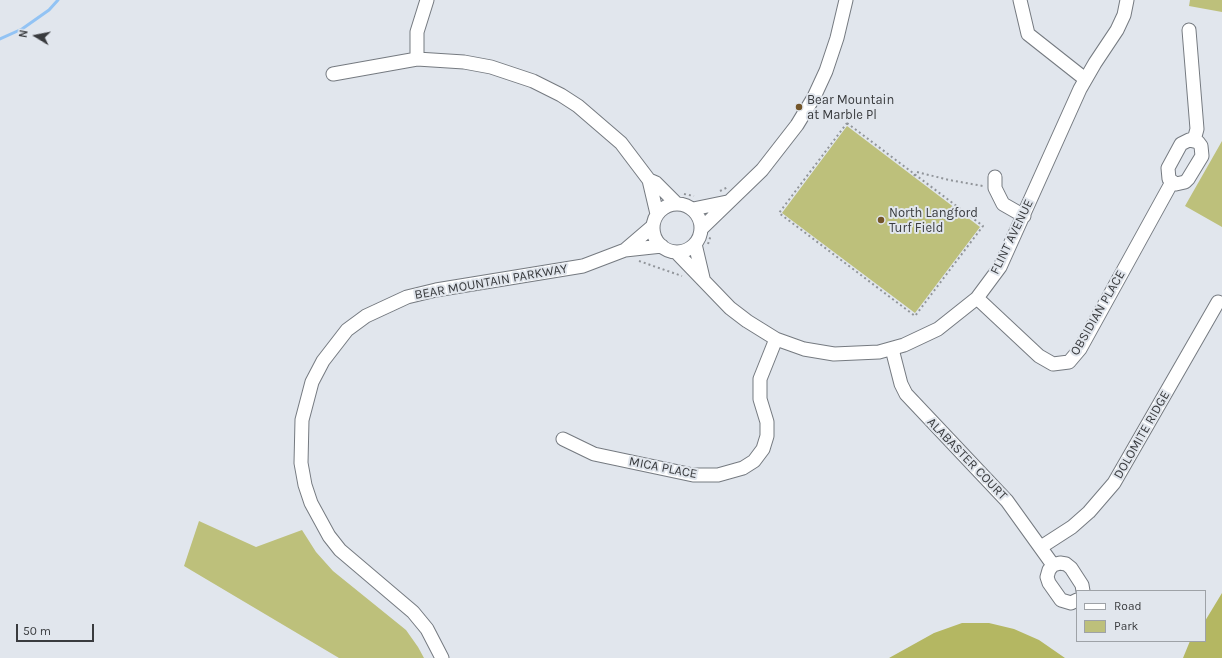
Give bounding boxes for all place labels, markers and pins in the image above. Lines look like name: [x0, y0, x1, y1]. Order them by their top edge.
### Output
place label: Bear Mountain at Marble Pl: [807, 92, 894, 123]
marker: Bear Mountain at Marble Pl: [794, 102, 804, 112]
place label: North Langford Turf Field: [889, 205, 978, 236]
marker: North Langford Turf Field: [876, 215, 886, 225]

